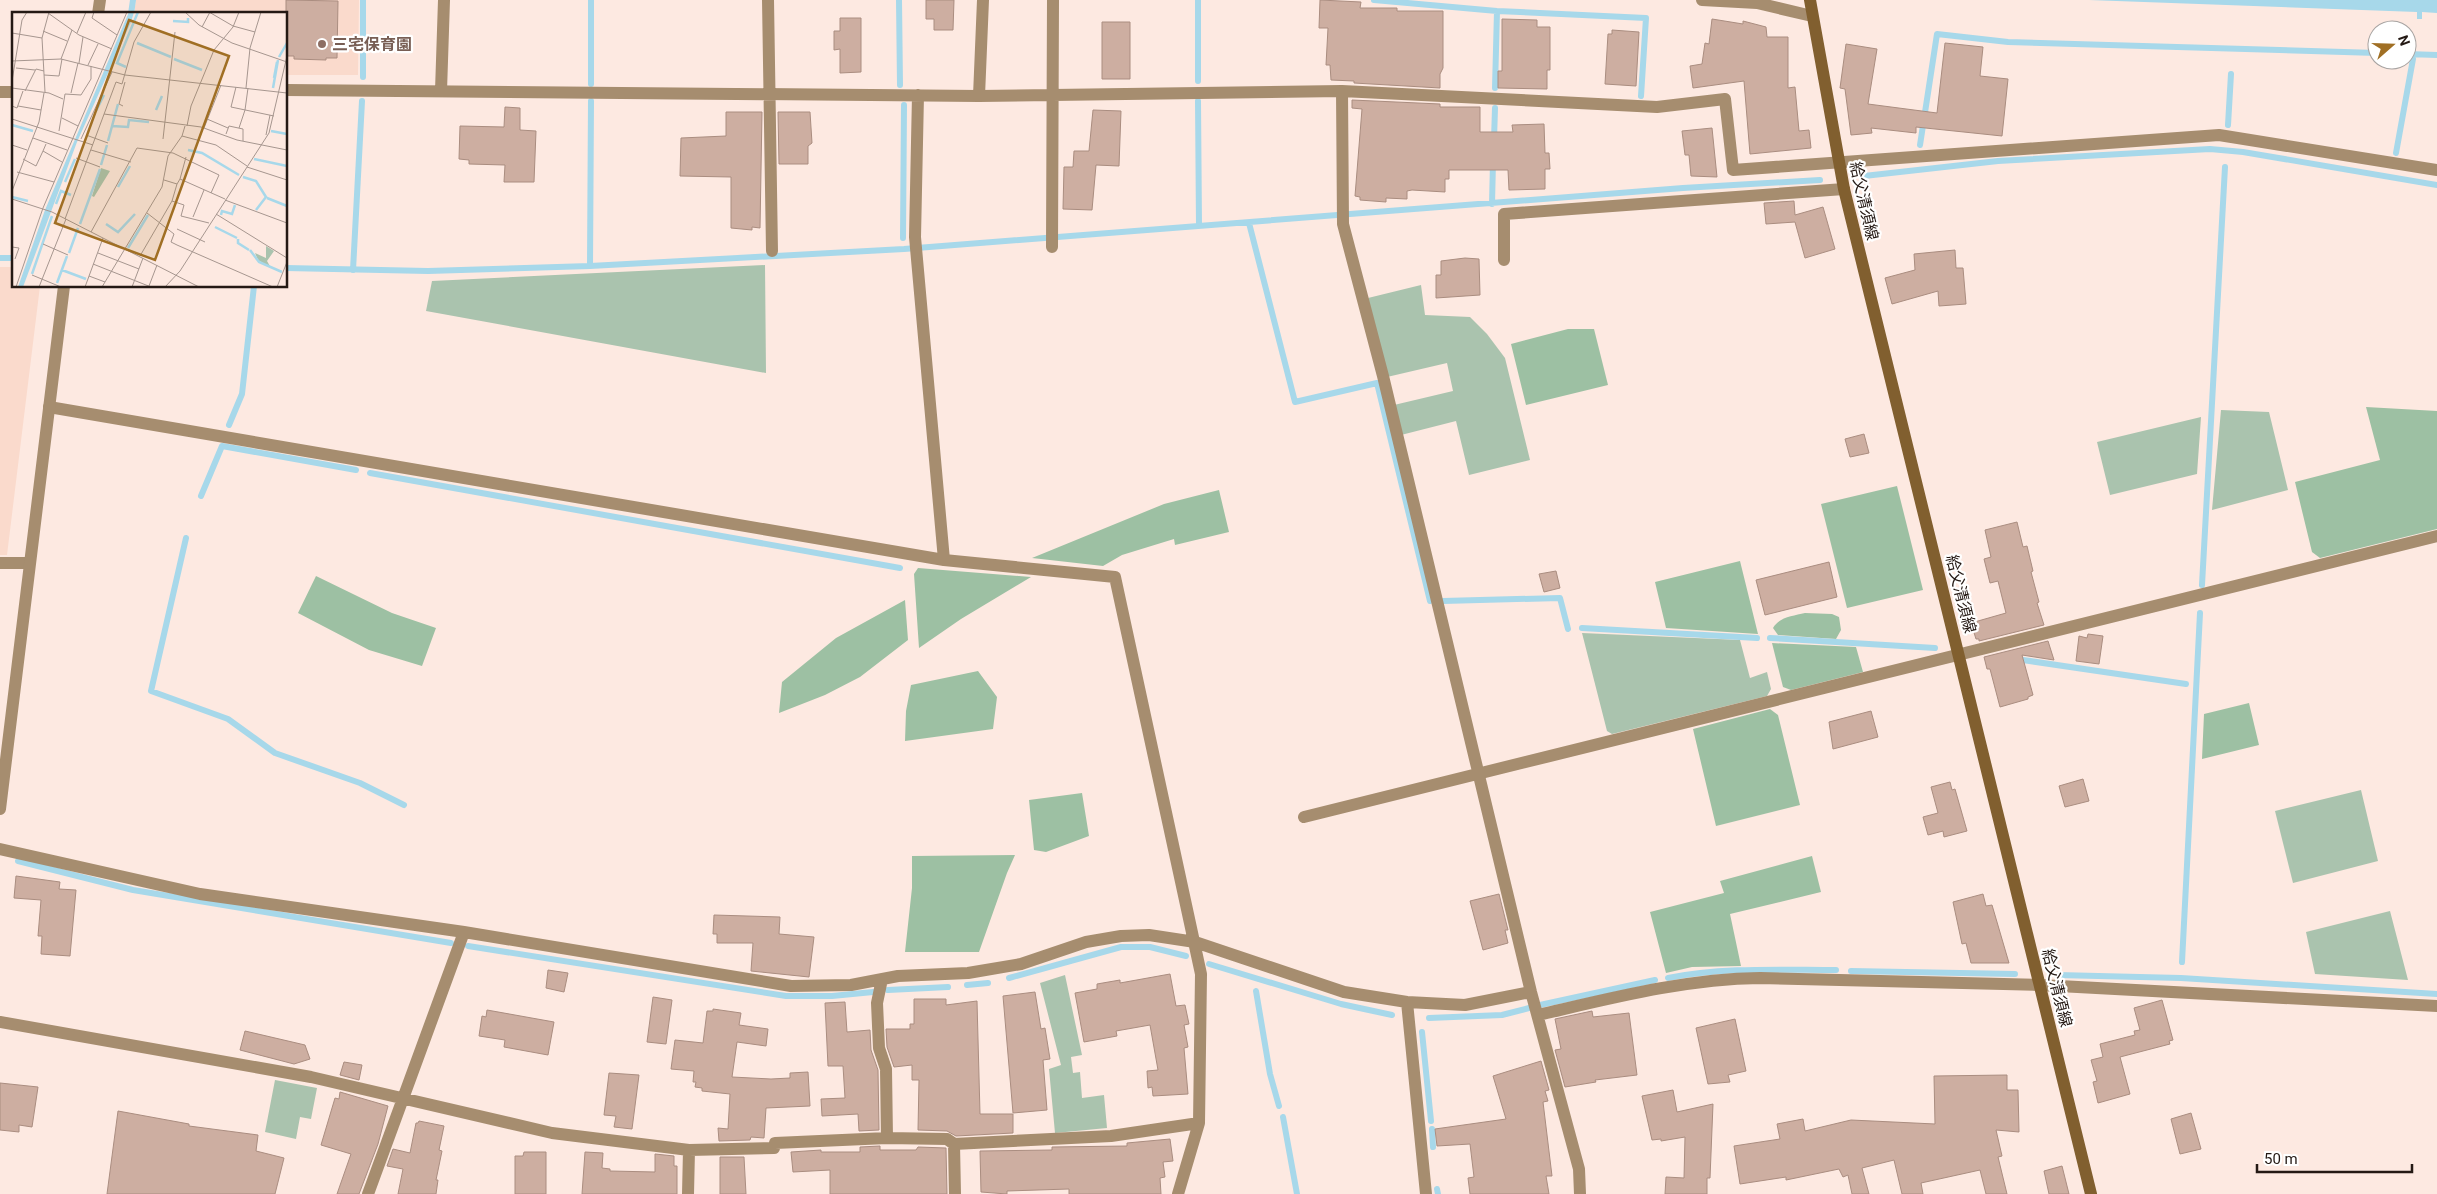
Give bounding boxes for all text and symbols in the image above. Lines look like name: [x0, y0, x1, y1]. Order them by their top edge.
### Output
inset map: [12, 12, 288, 288]
north arrow: [2367, 20, 2417, 70]
text: N: [2395, 33, 2413, 48]
place label: 三宅保育園: [332, 35, 412, 54]
marker: 三宅保育園: [316, 38, 328, 50]
street label: 給父清須線: [1846, 160, 1882, 242]
street label: 給父清須線: [1942, 553, 1980, 635]
street label: 給父清須線: [2038, 947, 2076, 1029]
scale bar: [2257, 1142, 2412, 1174]
text: 50 m: [2264, 1150, 2298, 1168]

